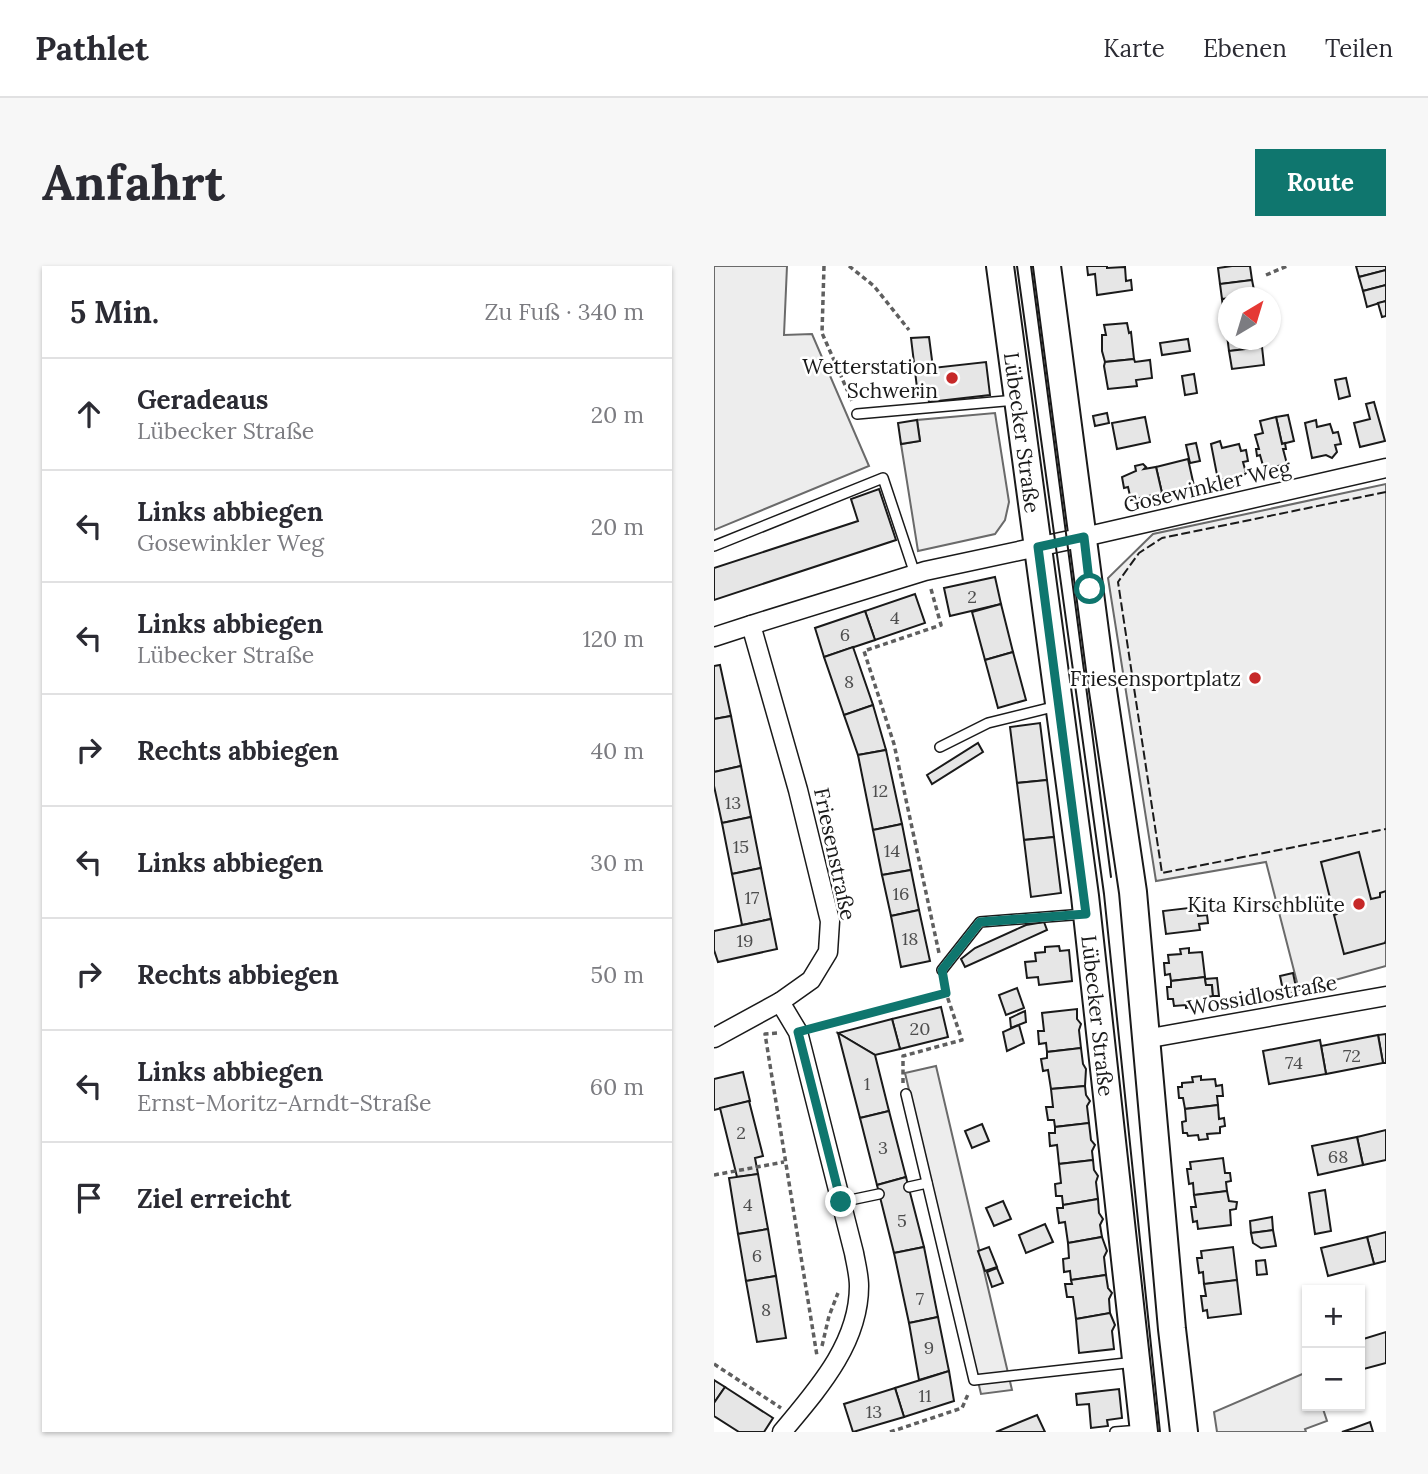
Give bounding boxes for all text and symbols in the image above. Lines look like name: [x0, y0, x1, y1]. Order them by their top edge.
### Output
text: Pathlet: [35, 27, 149, 69]
text: Karte: [1103, 33, 1165, 64]
text: Ebenen: [1203, 33, 1287, 64]
text: Teilen: [1325, 33, 1393, 64]
button: Route: [1255, 149, 1386, 216]
text: Anfahrt: [42, 151, 225, 213]
north arrow: [1218, 287, 1281, 350]
text: 5 Min.: [70, 293, 159, 331]
text: Zu Fuß · 340 m: [484, 297, 644, 326]
street label: Lübecker Straße: [998, 350, 1047, 515]
place label: Wetterstation Schwerin: [802, 353, 938, 404]
marker: Wetterstation Schwerin: [944, 370, 960, 386]
text: Geradeaus: [137, 383, 268, 416]
icon: ahead: [70, 395, 108, 433]
text: 20 m: [591, 400, 644, 429]
text: Lübecker Straße: [137, 416, 314, 445]
street label: Gosewinkler Weg: [1121, 454, 1294, 518]
text: Links abbiegen: [137, 495, 323, 528]
icon: left: [70, 507, 108, 545]
text: 20 m: [591, 512, 644, 541]
text: Gosewinkler Weg: [137, 528, 324, 557]
route start: [1074, 573, 1105, 604]
house number: 2: [967, 585, 977, 608]
house number: 4: [890, 606, 900, 629]
text: Links abbiegen: [137, 607, 323, 640]
icon: left: [70, 619, 108, 657]
house number: 6: [840, 623, 850, 646]
text: 120 m: [582, 624, 644, 653]
text: Lübecker Straße: [137, 640, 314, 669]
place label: Friesensportplatz: [1070, 665, 1241, 692]
house number: 8: [844, 670, 854, 693]
marker: Friesensportplatz: [1247, 670, 1263, 686]
icon: right: [70, 731, 108, 769]
text: Rechts abbiegen: [137, 734, 339, 767]
text: 40 m: [591, 736, 644, 765]
house number: 12: [872, 779, 888, 802]
street label: Friesenstraße: [808, 785, 862, 923]
house number: 13: [725, 791, 741, 814]
house number: 15: [733, 835, 749, 858]
house number: 14: [884, 839, 900, 862]
icon: left: [70, 843, 108, 881]
text: Links abbiegen: [137, 846, 323, 879]
text: 30 m: [590, 848, 644, 877]
house number: 16: [893, 882, 909, 905]
house number: 17: [745, 886, 759, 909]
place label: Kita Kirschblüte: [1187, 891, 1345, 918]
marker: Kita Kirschblüte: [1351, 896, 1367, 912]
house number: 18: [902, 927, 918, 950]
house number: 19: [737, 929, 753, 952]
street label: Lübecker Straße: [1076, 934, 1120, 1098]
icon: right: [70, 955, 108, 993]
text: Rechts abbiegen: [137, 958, 339, 991]
text: 50 m: [591, 960, 644, 989]
street label: Wossidlostraße: [1185, 969, 1339, 1021]
house number: 20: [910, 1017, 930, 1040]
house number: 72: [1343, 1044, 1361, 1067]
house number: 74: [1285, 1051, 1303, 1074]
text: Links abbiegen: [137, 1055, 323, 1088]
icon: left: [70, 1067, 108, 1105]
text: 60 m: [590, 1072, 644, 1101]
house number: 1: [864, 1072, 870, 1095]
text: Ernst-Moritz-Arndt-Straße: [137, 1088, 431, 1117]
house number: 2: [736, 1121, 746, 1144]
house number: 3: [878, 1136, 888, 1159]
house number: 68: [1328, 1145, 1348, 1168]
icon: arrive: [70, 1179, 108, 1217]
text: Ziel erreicht: [137, 1182, 291, 1215]
route end: [825, 1186, 856, 1217]
house number: 4: [743, 1193, 753, 1216]
house number: 5: [897, 1209, 907, 1232]
house number: 6: [752, 1244, 762, 1267]
map controls: [1302, 1285, 1365, 1411]
button: +: [1302, 1285, 1365, 1348]
house number: 7: [916, 1287, 924, 1310]
house number: 8: [761, 1298, 771, 1321]
house number: 9: [924, 1336, 934, 1359]
button: −: [1302, 1348, 1365, 1411]
house number: 11: [918, 1384, 932, 1407]
house number: 13: [866, 1400, 882, 1423]

